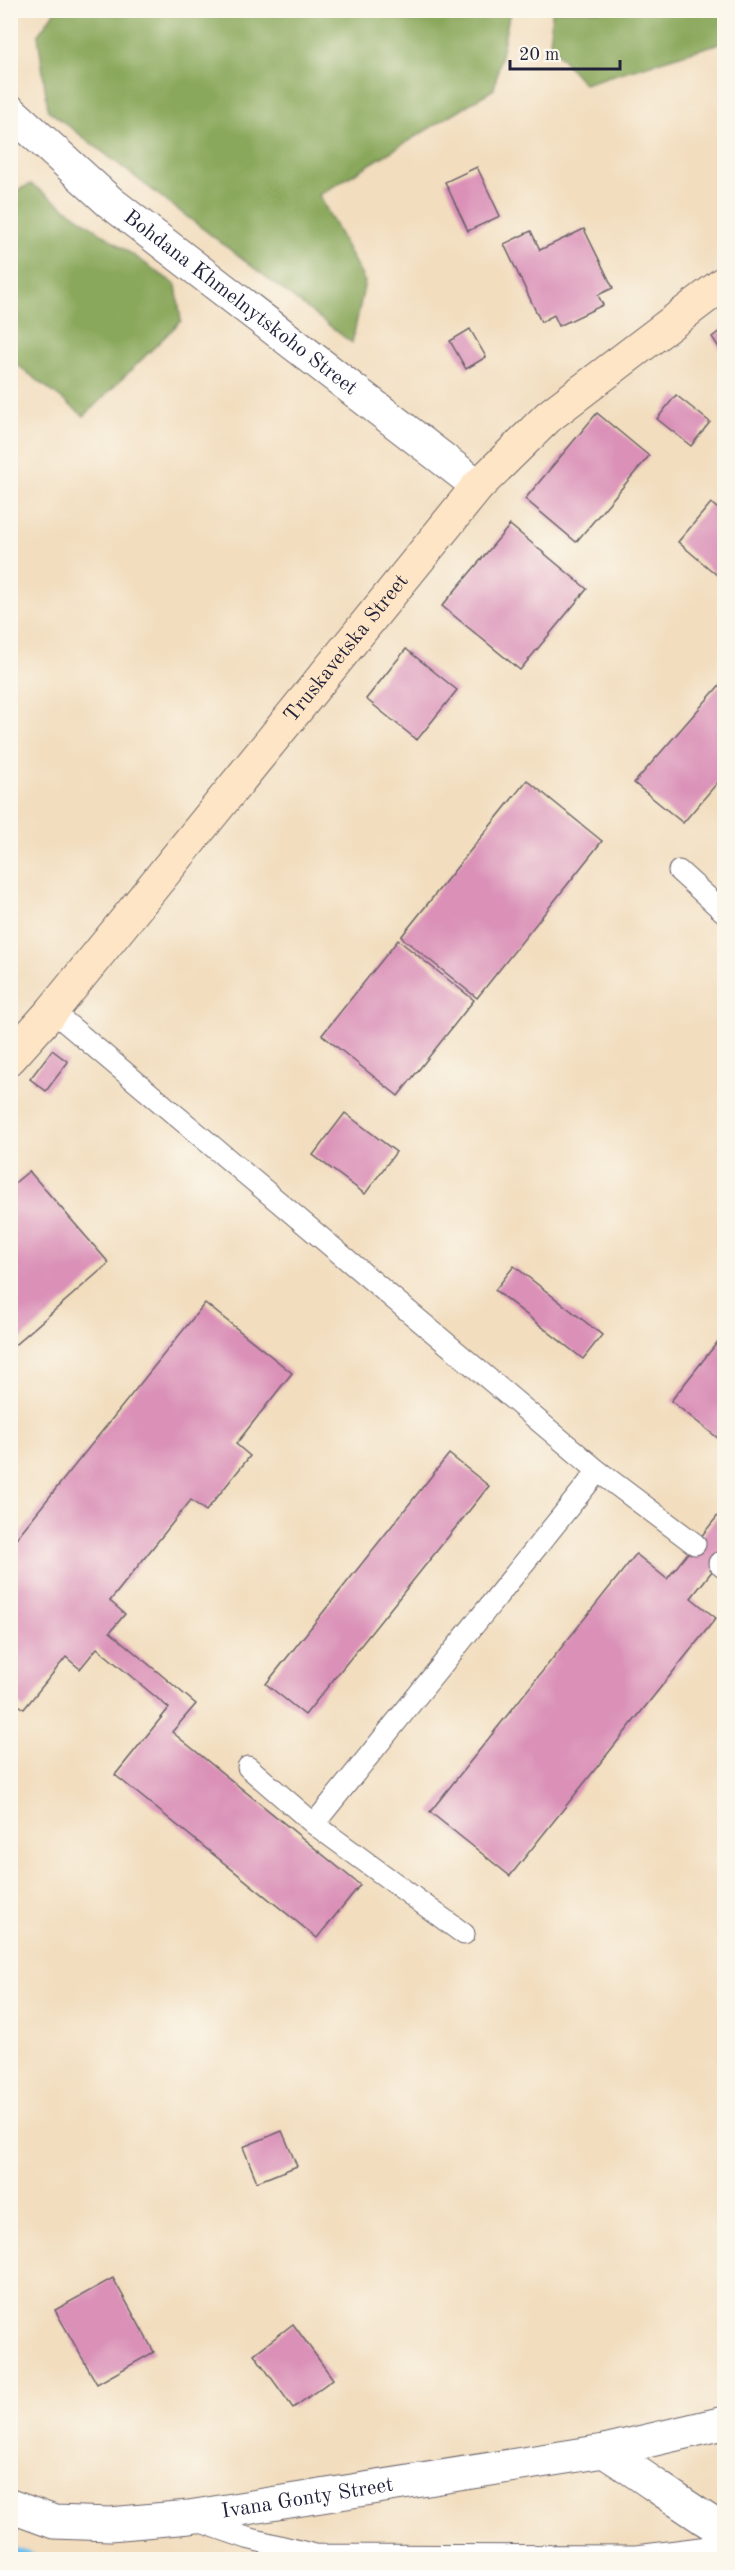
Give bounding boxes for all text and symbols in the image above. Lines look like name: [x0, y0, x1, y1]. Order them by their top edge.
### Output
scale bar: [510, 33, 620, 71]
text: 20 m: [519, 46, 559, 64]
street label: Bohdana Khmelnytskoho Street: [120, 206, 361, 399]
street label: Truskavetska Street: [280, 570, 412, 726]
street label: Ivana Gonty Street: [220, 2474, 395, 2522]

